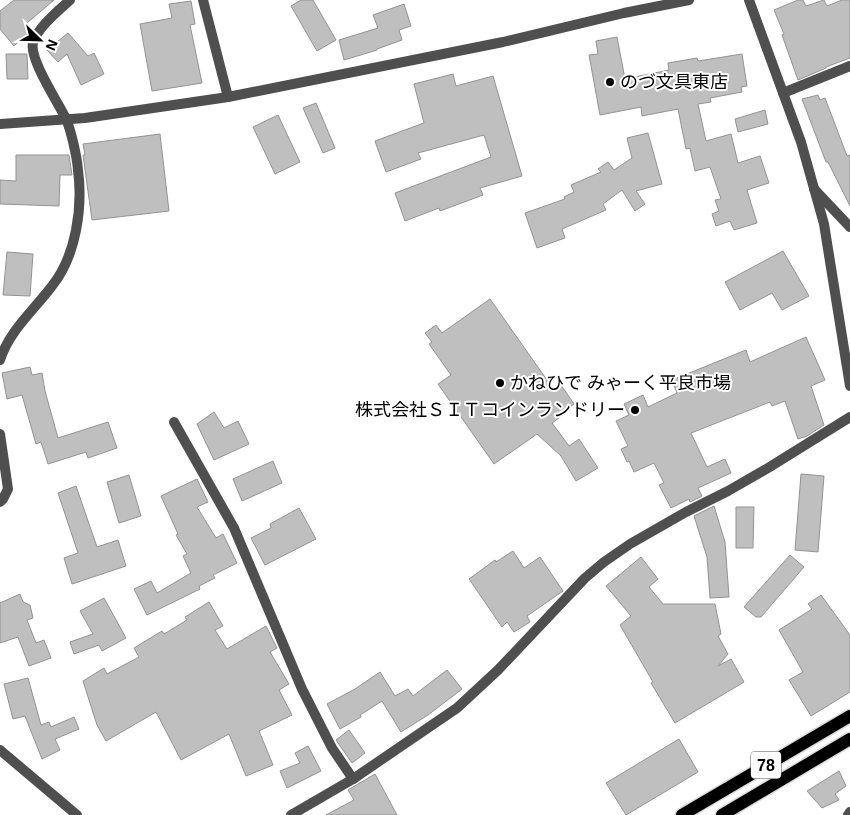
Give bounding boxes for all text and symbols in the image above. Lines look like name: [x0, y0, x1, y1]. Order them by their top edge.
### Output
north arrow: [15, 15, 65, 65]
text: N: [43, 37, 61, 53]
place label: のづ文具東店: [620, 72, 728, 92]
marker: のづ文具東店: [604, 76, 616, 88]
place label: かねひで みゃーく平良市場: [510, 373, 731, 393]
marker: かねひで みゃーく平良市場: [494, 377, 506, 389]
place label: 株式会社ＳＩＴコインランドリー: [355, 400, 625, 420]
marker: 株式会社ＳＩＴコインランドリー: [629, 404, 641, 416]
road number: 78: [751, 752, 781, 778]

